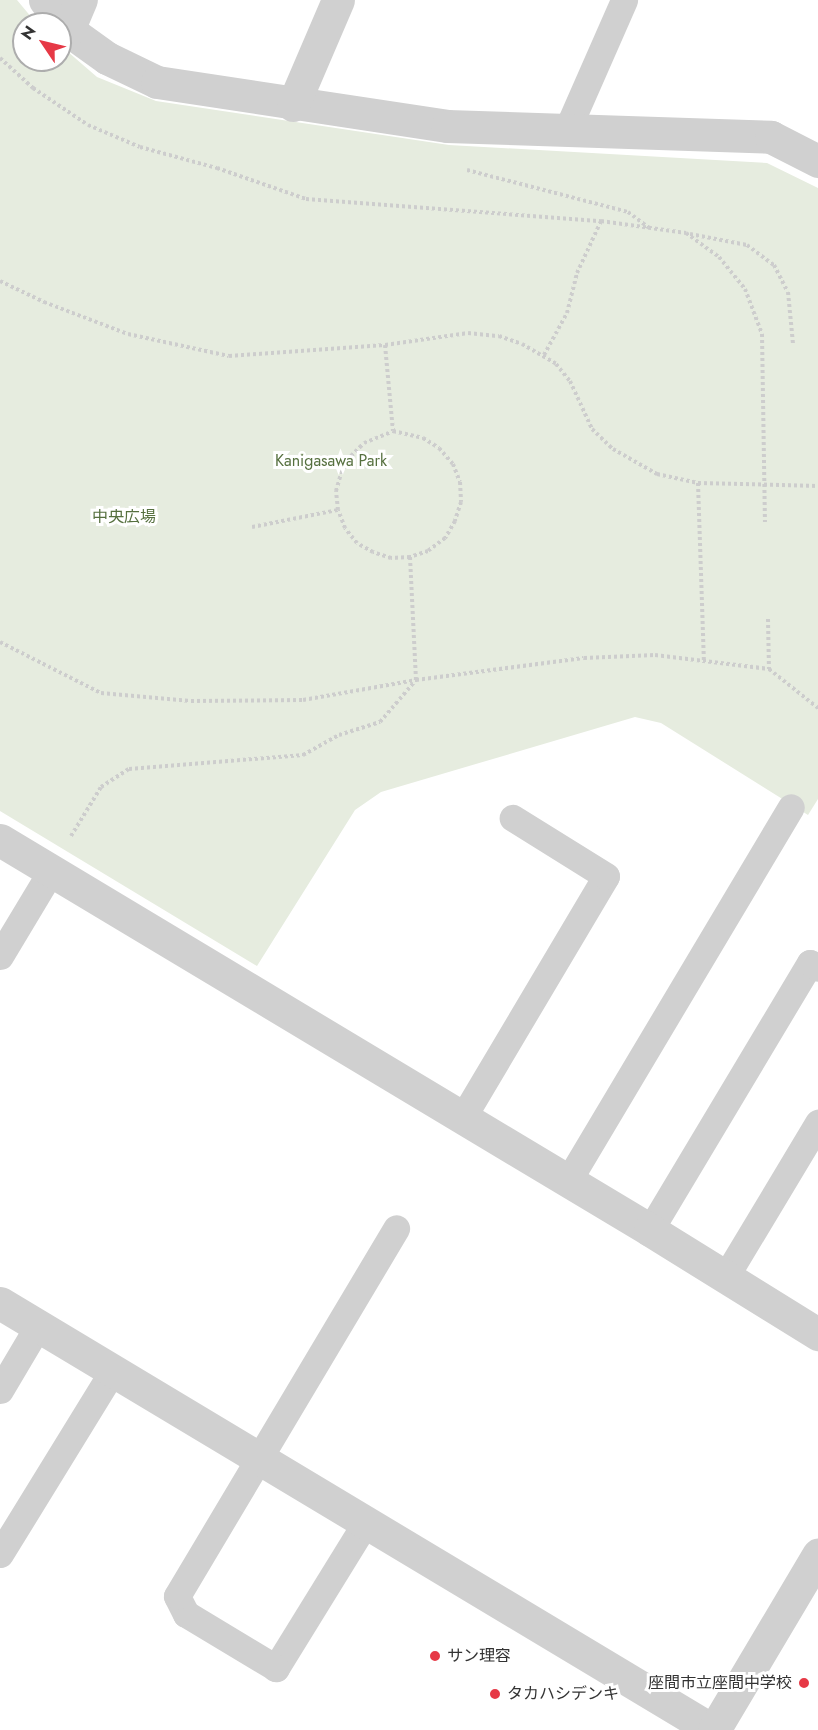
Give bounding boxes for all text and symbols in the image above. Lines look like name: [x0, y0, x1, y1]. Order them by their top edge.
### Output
north arrow: [12, 12, 72, 72]
text: N: [15, 21, 42, 44]
park label: Kanigasawa Park: [275, 451, 387, 471]
park label: 中央広場: [92, 507, 156, 527]
place label: サン理容: [447, 1646, 511, 1666]
marker: サン理容: [428, 1649, 442, 1663]
place label: 座間市立座間中学校: [648, 1673, 792, 1693]
marker: 座間市立座間中学校: [797, 1676, 811, 1690]
place label: タカハシデンキ: [507, 1684, 619, 1704]
marker: タカハシデンキ: [488, 1687, 502, 1701]

